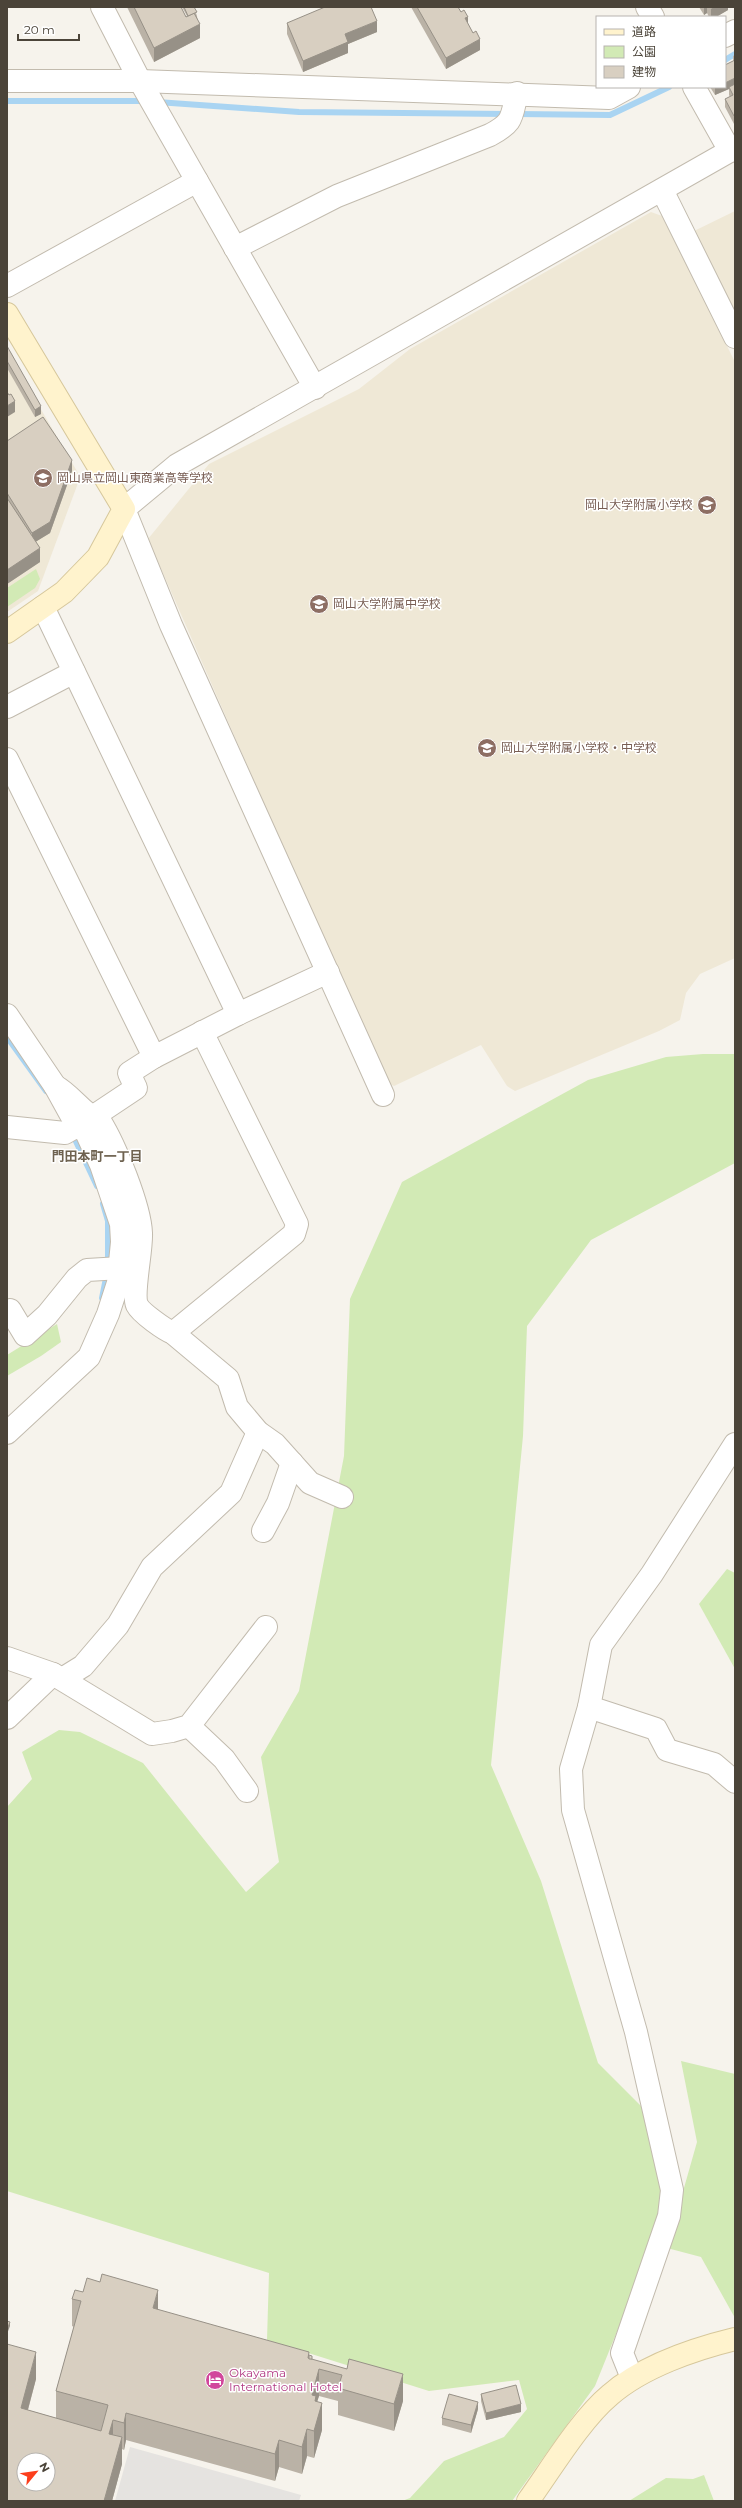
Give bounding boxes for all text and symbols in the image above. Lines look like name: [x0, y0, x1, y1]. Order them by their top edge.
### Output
scale bar: [18, 16, 79, 42]
legend: [596, 16, 726, 88]
text: 20 m: [24, 22, 55, 37]
text: 道路: [632, 24, 656, 39]
text: 公園: [632, 44, 656, 59]
text: 建物: [632, 64, 656, 79]
school or university icon: 岡山県立岡山東商業高等学校: [32, 467, 54, 489]
place label: 岡山県立岡山東商業高等学校: [57, 470, 213, 485]
school or university icon: 岡山大学附属小学校: [696, 494, 718, 516]
place label: 岡山大学附属小学校: [585, 497, 693, 512]
school or university icon: 岡山大学附属中学校: [308, 593, 330, 615]
place label: 岡山大学附属中学校: [333, 596, 441, 611]
school or university icon: 岡山大学附属小学校・中学校: [476, 737, 498, 759]
place label: 岡山大学附属小学校・中学校: [501, 740, 657, 755]
district label: 門田本町一丁目: [51, 1148, 143, 1164]
place label: Okayama International Hotel: [229, 2365, 342, 2394]
hotel icon: Okayama International Hotel: [204, 2369, 226, 2391]
north arrow: [16, 2452, 56, 2492]
text: N: [36, 2460, 53, 2474]

